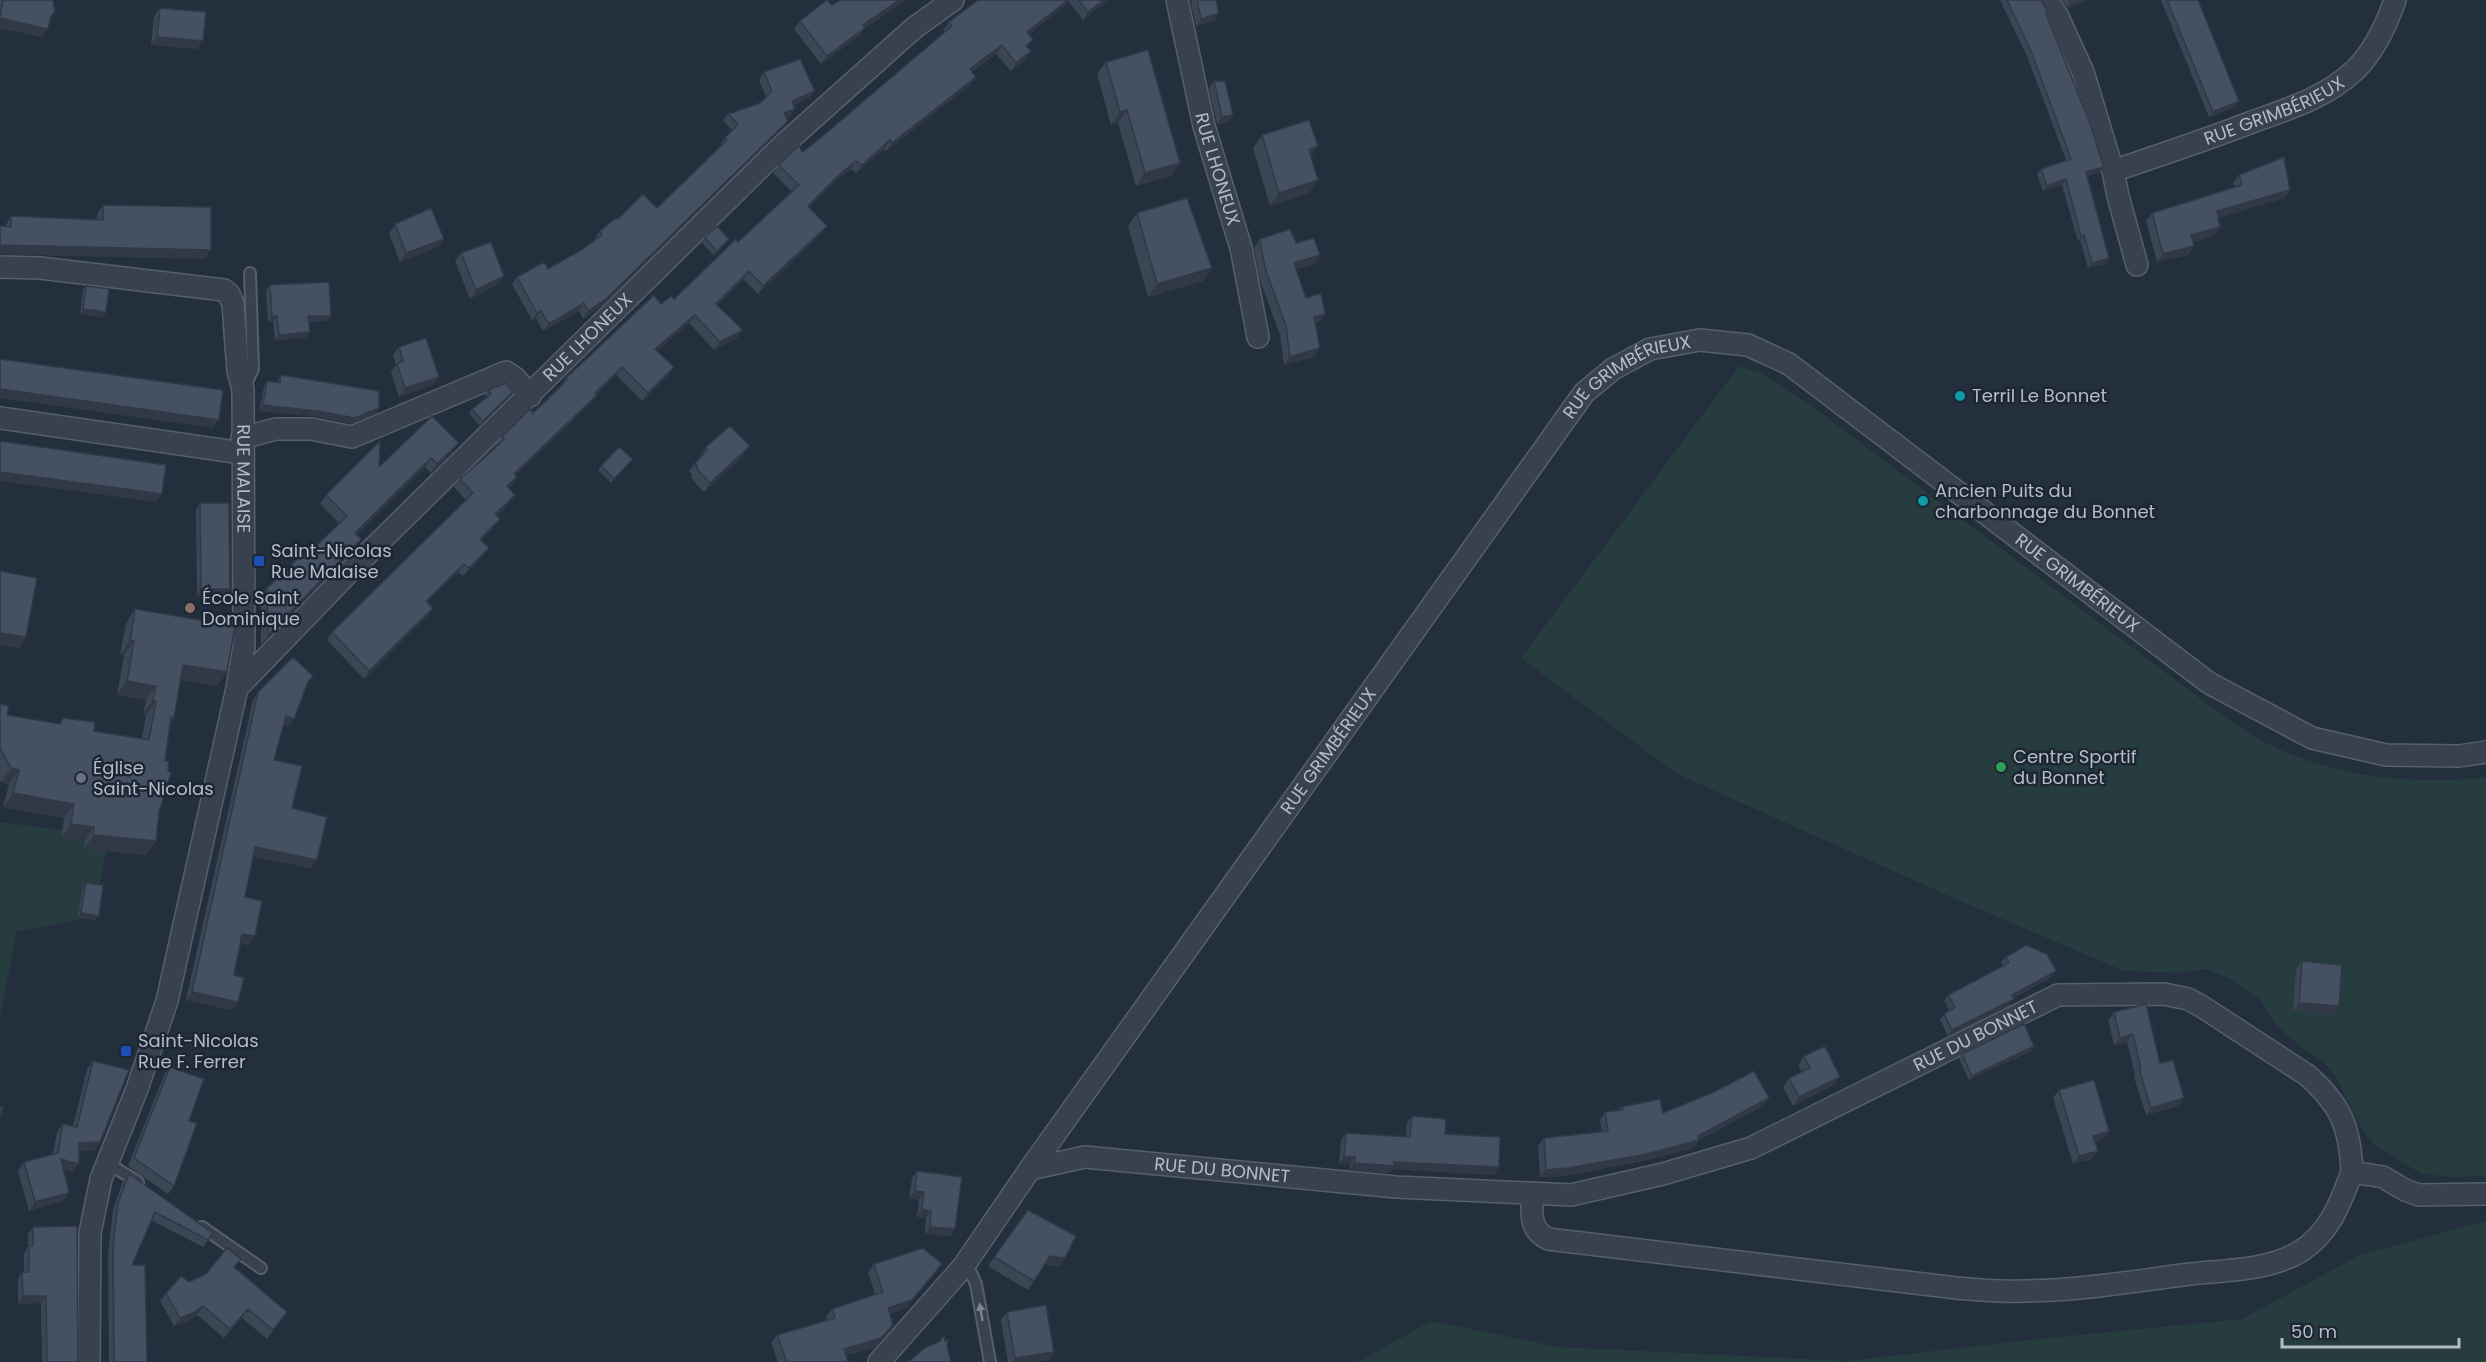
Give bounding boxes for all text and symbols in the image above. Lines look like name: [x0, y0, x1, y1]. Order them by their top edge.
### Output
street label: RUE GRIMBÉRIEUX: [2200, 70, 2349, 151]
street label: RUE LHONEUX: [1189, 110, 1246, 229]
street label: RUE LHONEUX: [537, 287, 638, 387]
street label: RUE GRIMBÉRIEUX: [1556, 329, 1693, 424]
place label: Terril Le Bonnet: [1972, 383, 2107, 408]
marker: Terril Le Bonnet: [1953, 389, 1967, 403]
street label: RUE MALAISE: [231, 424, 257, 533]
place label: Ancien Puits du charbonnage du Bonnet: [1935, 478, 2155, 524]
marker: Ancien Puits du charbonnage du Bonnet: [1916, 494, 1930, 508]
street label: RUE GRIMBÉRIEUX: [2010, 527, 2145, 638]
place label: Saint-Nicolas Rue Malaise: [271, 538, 392, 584]
marker: Saint-Nicolas Rue Malaise: [252, 554, 266, 568]
place label: École Saint Dominique: [202, 585, 300, 631]
marker: École Saint Dominique: [183, 601, 197, 615]
street label: RUE GRIMBÉRIEUX: [1274, 682, 1382, 819]
place label: Centre Sportif du Bonnet: [2013, 744, 2137, 790]
place label: Église Saint-Nicolas: [93, 755, 214, 801]
marker: Centre Sportif du Bonnet: [1994, 760, 2008, 774]
marker: Église Saint-Nicolas: [74, 771, 88, 785]
street label: RUE DU BONNET: [1909, 994, 2042, 1077]
place label: Saint-Nicolas Rue F. Ferrer: [138, 1028, 259, 1074]
marker: Saint-Nicolas Rue F. Ferrer: [119, 1044, 133, 1058]
street label: RUE DU BONNET: [1153, 1151, 1291, 1189]
one-way arrow: [976, 1303, 985, 1322]
scale bar: [2282, 1311, 2459, 1349]
text: 50 m: [2291, 1319, 2337, 1344]

